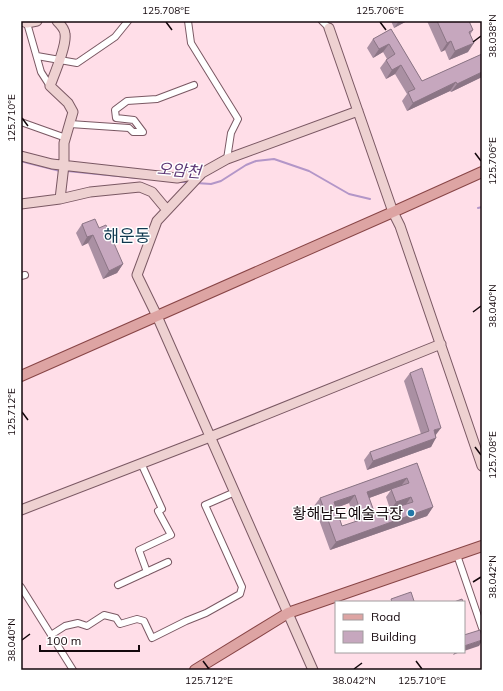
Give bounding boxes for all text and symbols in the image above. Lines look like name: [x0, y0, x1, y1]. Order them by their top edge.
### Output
text: 125.708°E: [142, 4, 190, 17]
text: 125.706°E: [356, 4, 404, 17]
text: 38.038°N: [486, 14, 499, 58]
text: 125.710°E: [5, 94, 18, 142]
text: 125.706°E: [486, 137, 499, 185]
water label: 오암천: [156, 158, 204, 182]
district label: 해운동: [104, 225, 150, 246]
text: 38.040°N: [486, 284, 499, 328]
text: 125.712°E: [5, 388, 18, 436]
text: 125.708°E: [486, 431, 499, 479]
place label: 황해남도예술극장: [293, 504, 403, 523]
marker: 황해남도예술극장: [406, 508, 416, 518]
text: 38.042°N: [486, 555, 499, 599]
legend: [335, 601, 465, 653]
text: Road: [371, 609, 400, 624]
text: 38.040°N: [5, 618, 18, 662]
scale bar: [40, 627, 139, 653]
text: Building: [371, 629, 416, 644]
text: 100 m: [46, 633, 81, 648]
text: 125.712°E: [185, 674, 233, 687]
text: 38.042°N: [332, 674, 376, 687]
text: 125.710°E: [398, 674, 446, 687]

